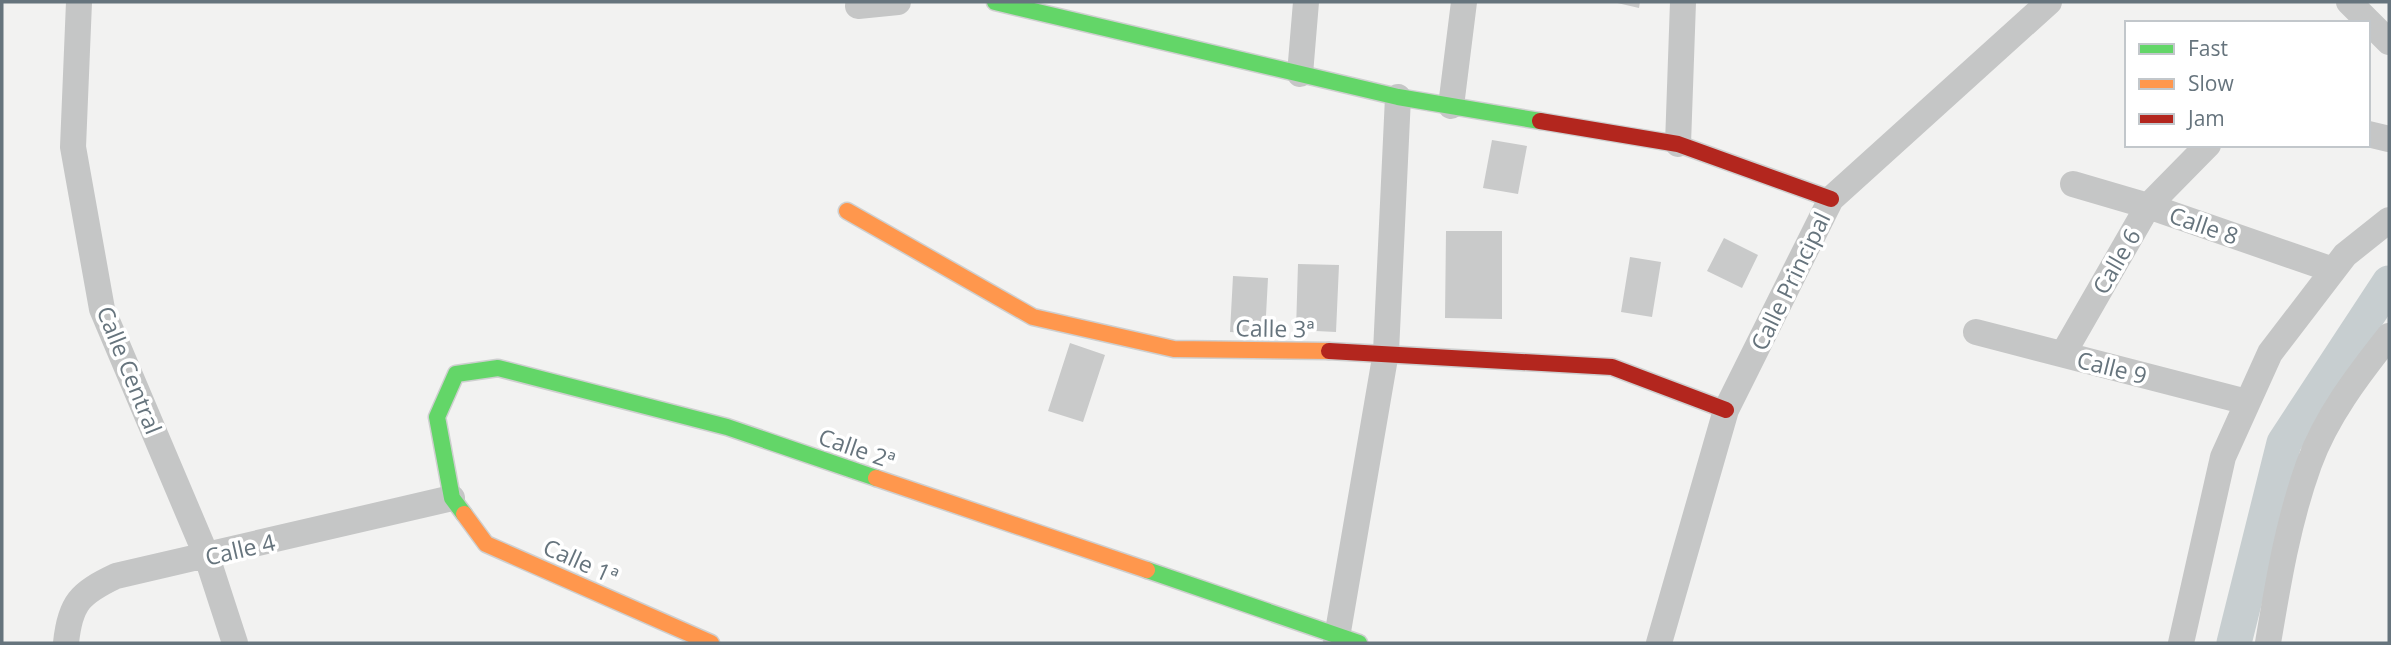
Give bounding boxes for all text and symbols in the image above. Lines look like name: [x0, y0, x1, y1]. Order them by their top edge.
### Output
legend: [2125, 21, 2370, 147]
text: Fast: [2188, 34, 2228, 62]
text: Slow: [2188, 69, 2234, 97]
text: Jam: [2186, 104, 2225, 132]
street label: Calle 8: [2165, 198, 2243, 252]
street label: Calle Principal: [1743, 206, 1837, 356]
street label: Calle 6: [2084, 222, 2148, 300]
street label: Calle Central: [90, 301, 170, 439]
street label: Calle 3ª: [1235, 311, 1315, 345]
street label: Calle 9: [2074, 343, 2150, 391]
street label: Calle 2ª: [814, 420, 900, 476]
street label: Calle 4: [202, 525, 278, 573]
street label: Calle 1ª: [538, 530, 624, 592]

